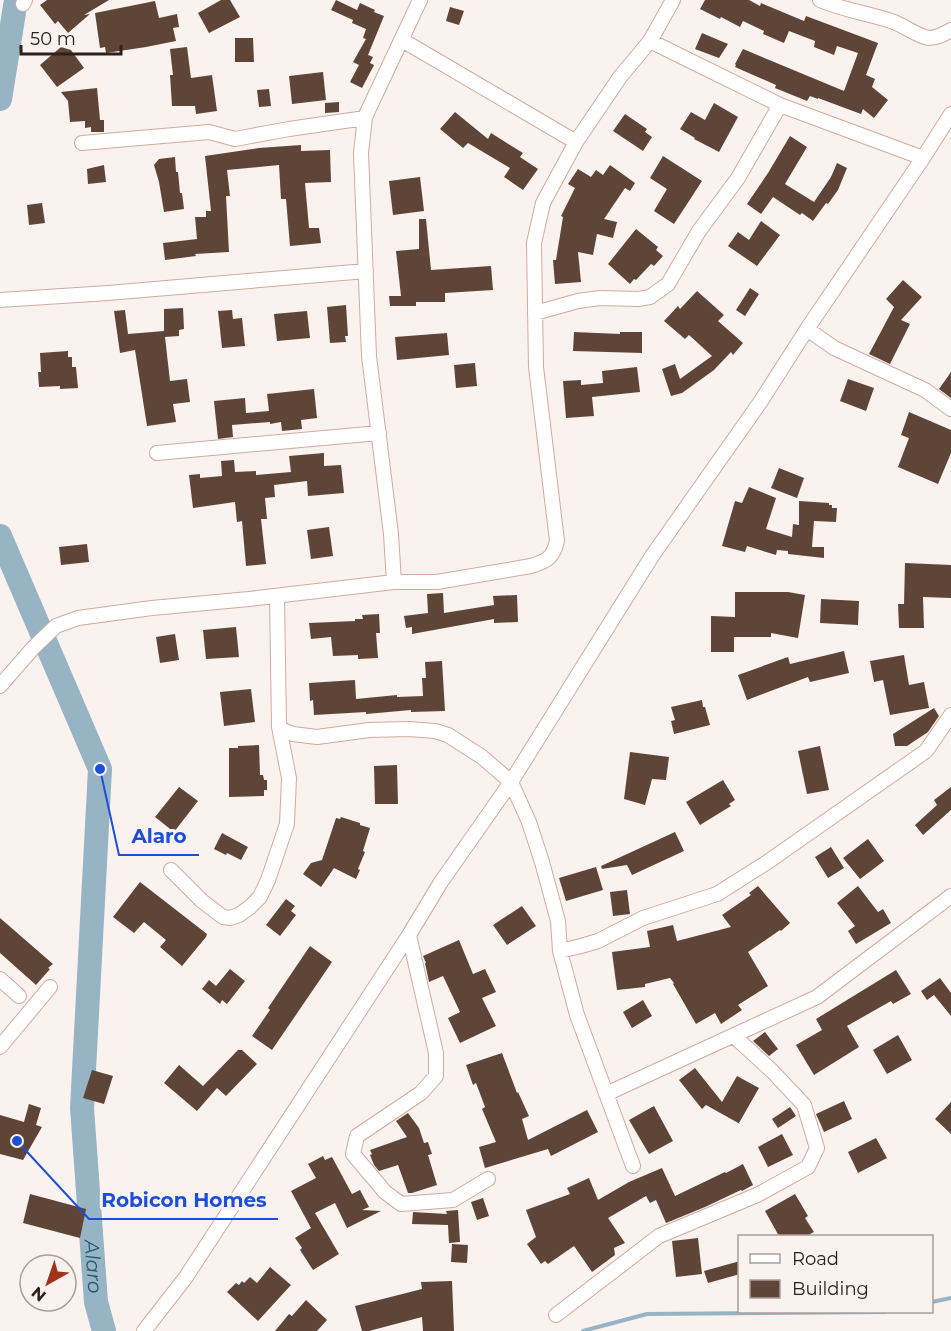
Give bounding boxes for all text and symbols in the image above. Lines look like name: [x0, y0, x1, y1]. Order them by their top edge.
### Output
scale bar: [21, 18, 122, 56]
text: 50 m: [30, 28, 76, 50]
callout: Alaro: [119, 817, 199, 855]
text: Alaro: [130, 824, 187, 848]
callout: Robicon Homes: [89, 1181, 278, 1219]
text: Robicon Homes: [101, 1188, 267, 1212]
legend: [738, 1235, 933, 1313]
water label: Alaro: [79, 1238, 107, 1294]
text: Road: [792, 1248, 839, 1270]
north arrow: [18, 1253, 78, 1313]
text: Building: [792, 1278, 869, 1300]
text: N: [28, 1283, 50, 1306]

